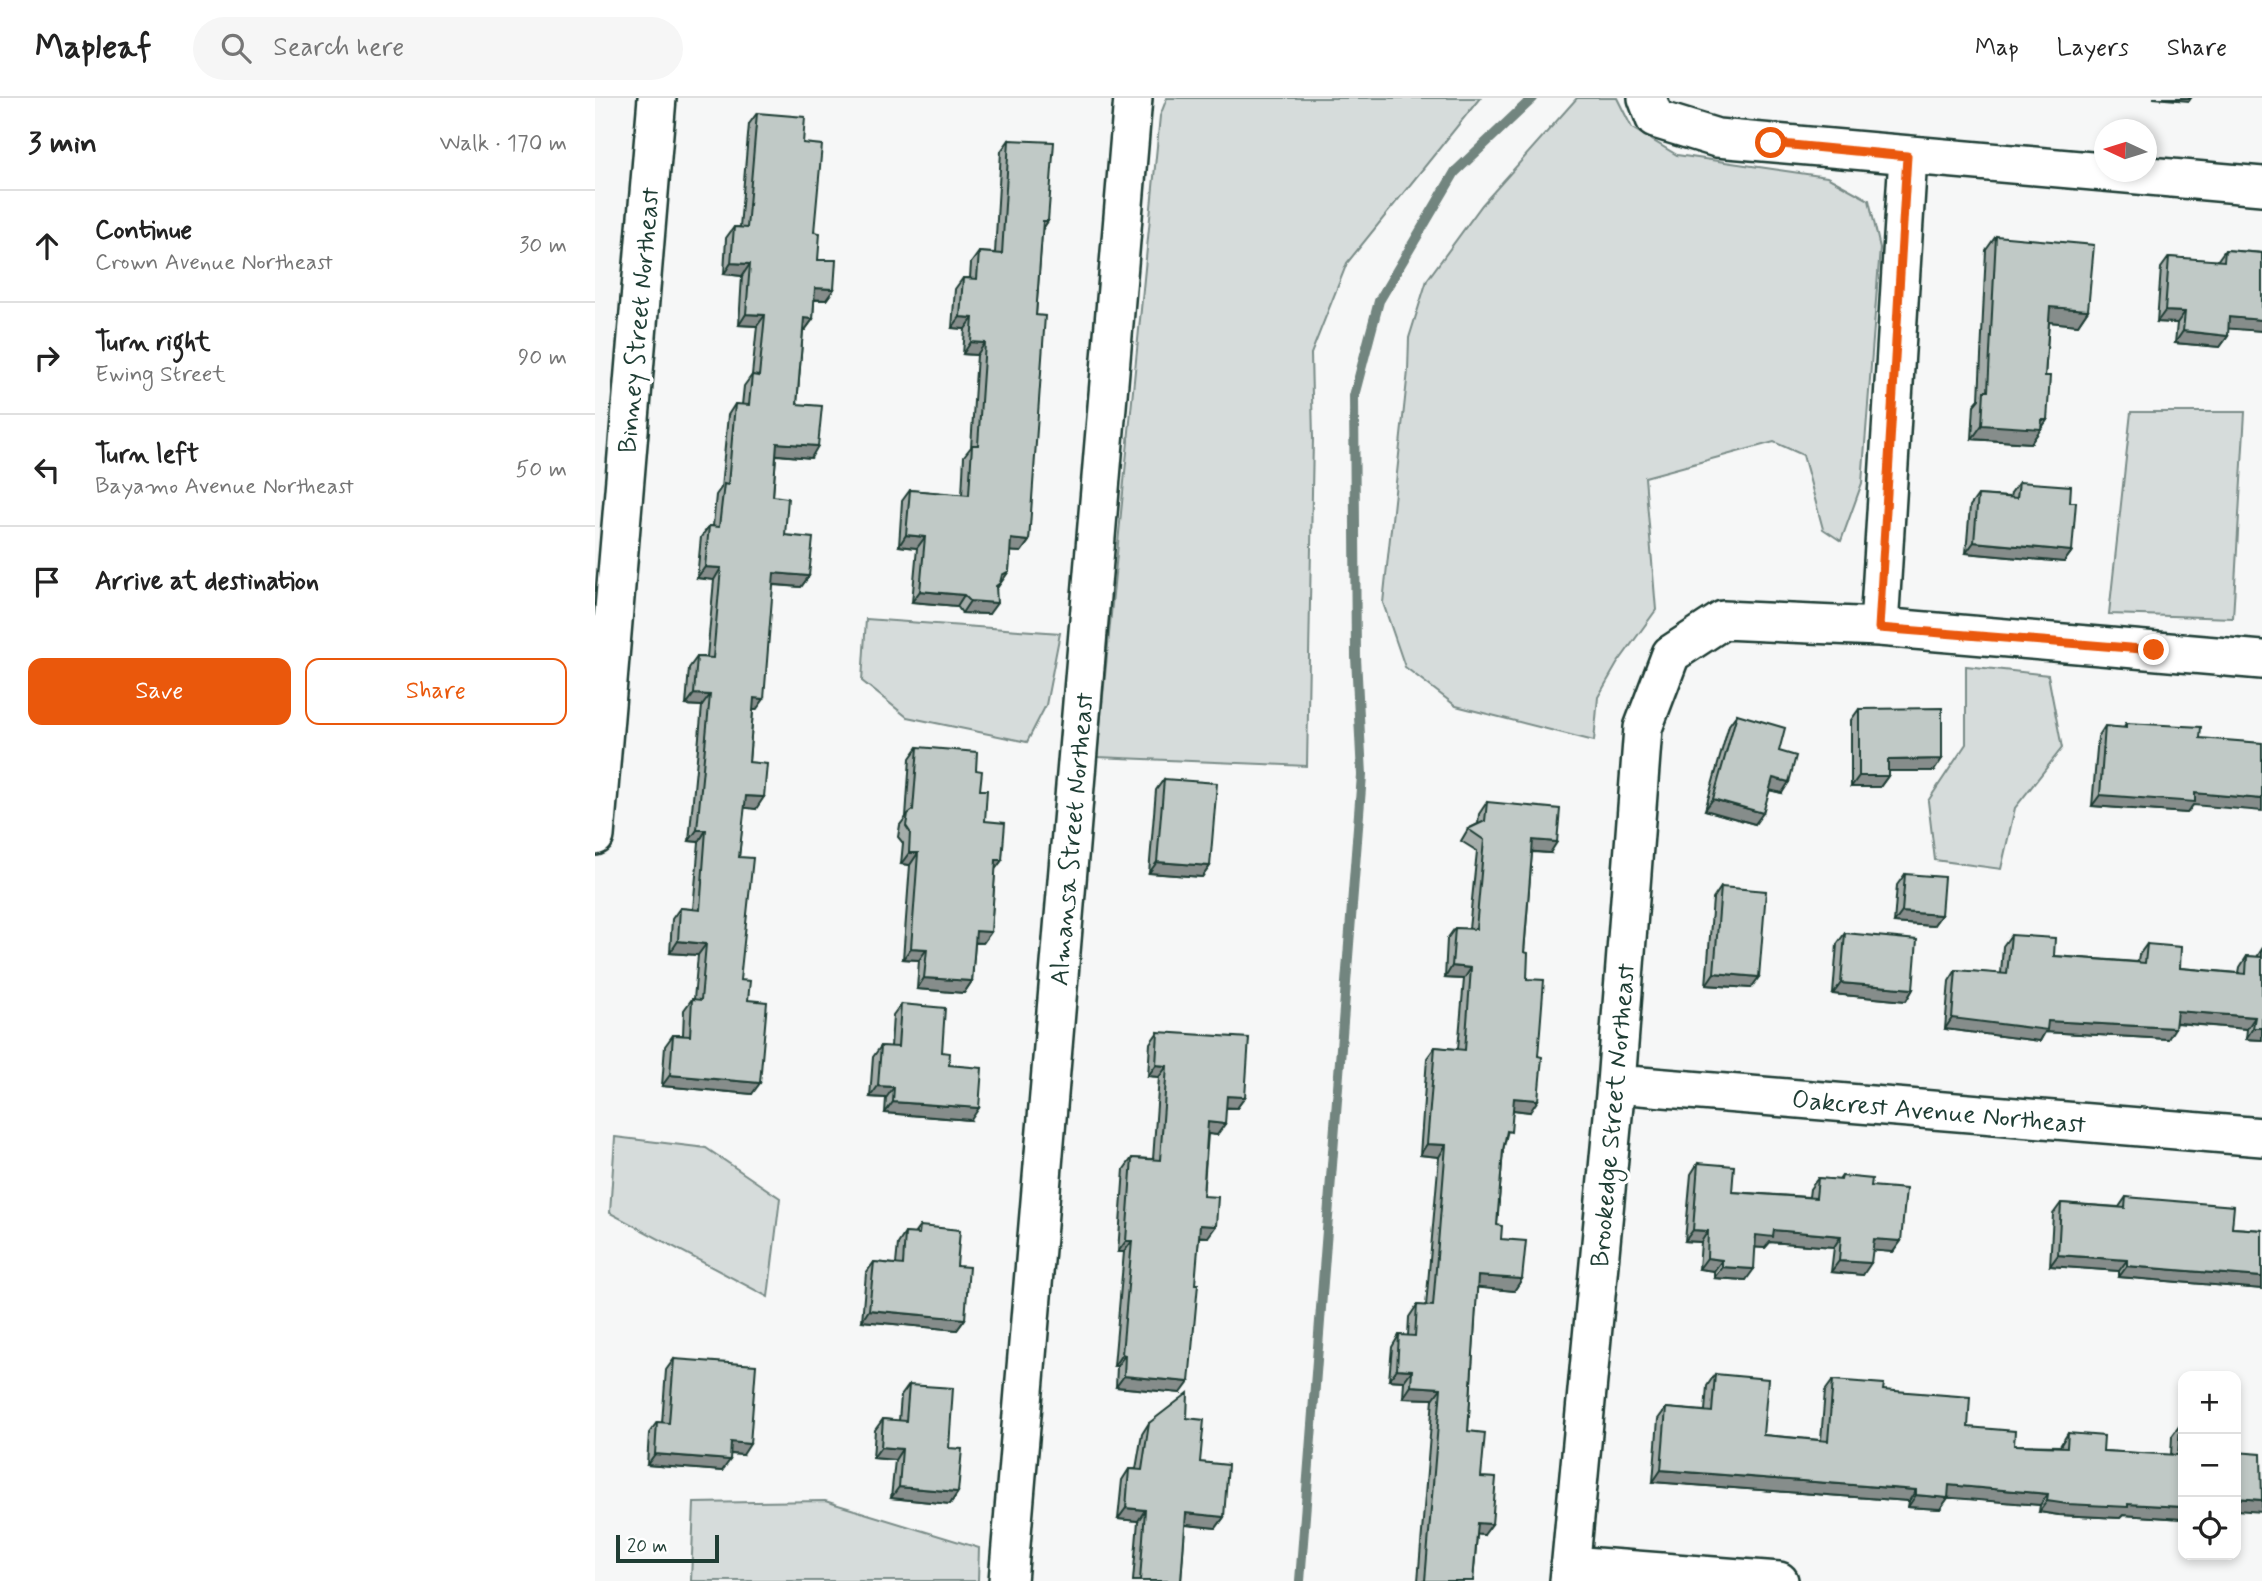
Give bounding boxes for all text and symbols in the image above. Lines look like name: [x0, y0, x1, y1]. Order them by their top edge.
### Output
search box: [193, 17, 683, 80]
text: Mapleaf: [35, 26, 151, 70]
icon: search: [217, 29, 255, 67]
text: Search here: [273, 31, 404, 65]
text: Map: [1975, 33, 2019, 64]
text: Layers: [2057, 33, 2129, 64]
text: Share: [2167, 33, 2227, 64]
north arrow: [2094, 119, 2157, 182]
text: 3 min: [28, 124, 97, 163]
route start: [1755, 127, 1786, 158]
text: Walk · 170 m: [439, 129, 567, 159]
street label: Binney Street Northeast: [611, 186, 669, 455]
text: Continue: [95, 214, 192, 248]
icon: ahead: [28, 227, 66, 265]
text: 30 m: [519, 231, 567, 261]
text: Crown Avenue Northeast: [95, 248, 333, 278]
text: Turn right: [95, 326, 211, 360]
icon: right: [28, 339, 66, 377]
text: 90 m: [518, 343, 567, 373]
text: Ewing Street: [95, 360, 226, 390]
text: Turn left: [95, 438, 199, 472]
icon: left: [28, 451, 66, 489]
text: 50 m: [516, 455, 567, 485]
text: Bayamo Avenue Northeast: [95, 472, 354, 502]
icon: arrive: [28, 563, 66, 601]
text: Arrive at destination: [95, 565, 319, 599]
route end: [2138, 634, 2169, 665]
button: Save: [28, 658, 291, 725]
button: Share: [305, 658, 567, 725]
street label: Almansa Street Northeast: [1043, 691, 1103, 987]
street label: Brookedge Street Northeast: [1584, 962, 1646, 1269]
street label: Oakcrest Avenue Northeast: [1790, 1083, 2087, 1143]
map controls: [2178, 1371, 2241, 1560]
button: +: [2178, 1371, 2241, 1434]
button: −: [2178, 1434, 2241, 1497]
button: locate: [2178, 1497, 2241, 1560]
scale bar: [616, 1532, 719, 1564]
text: 20 m: [627, 1534, 667, 1559]

